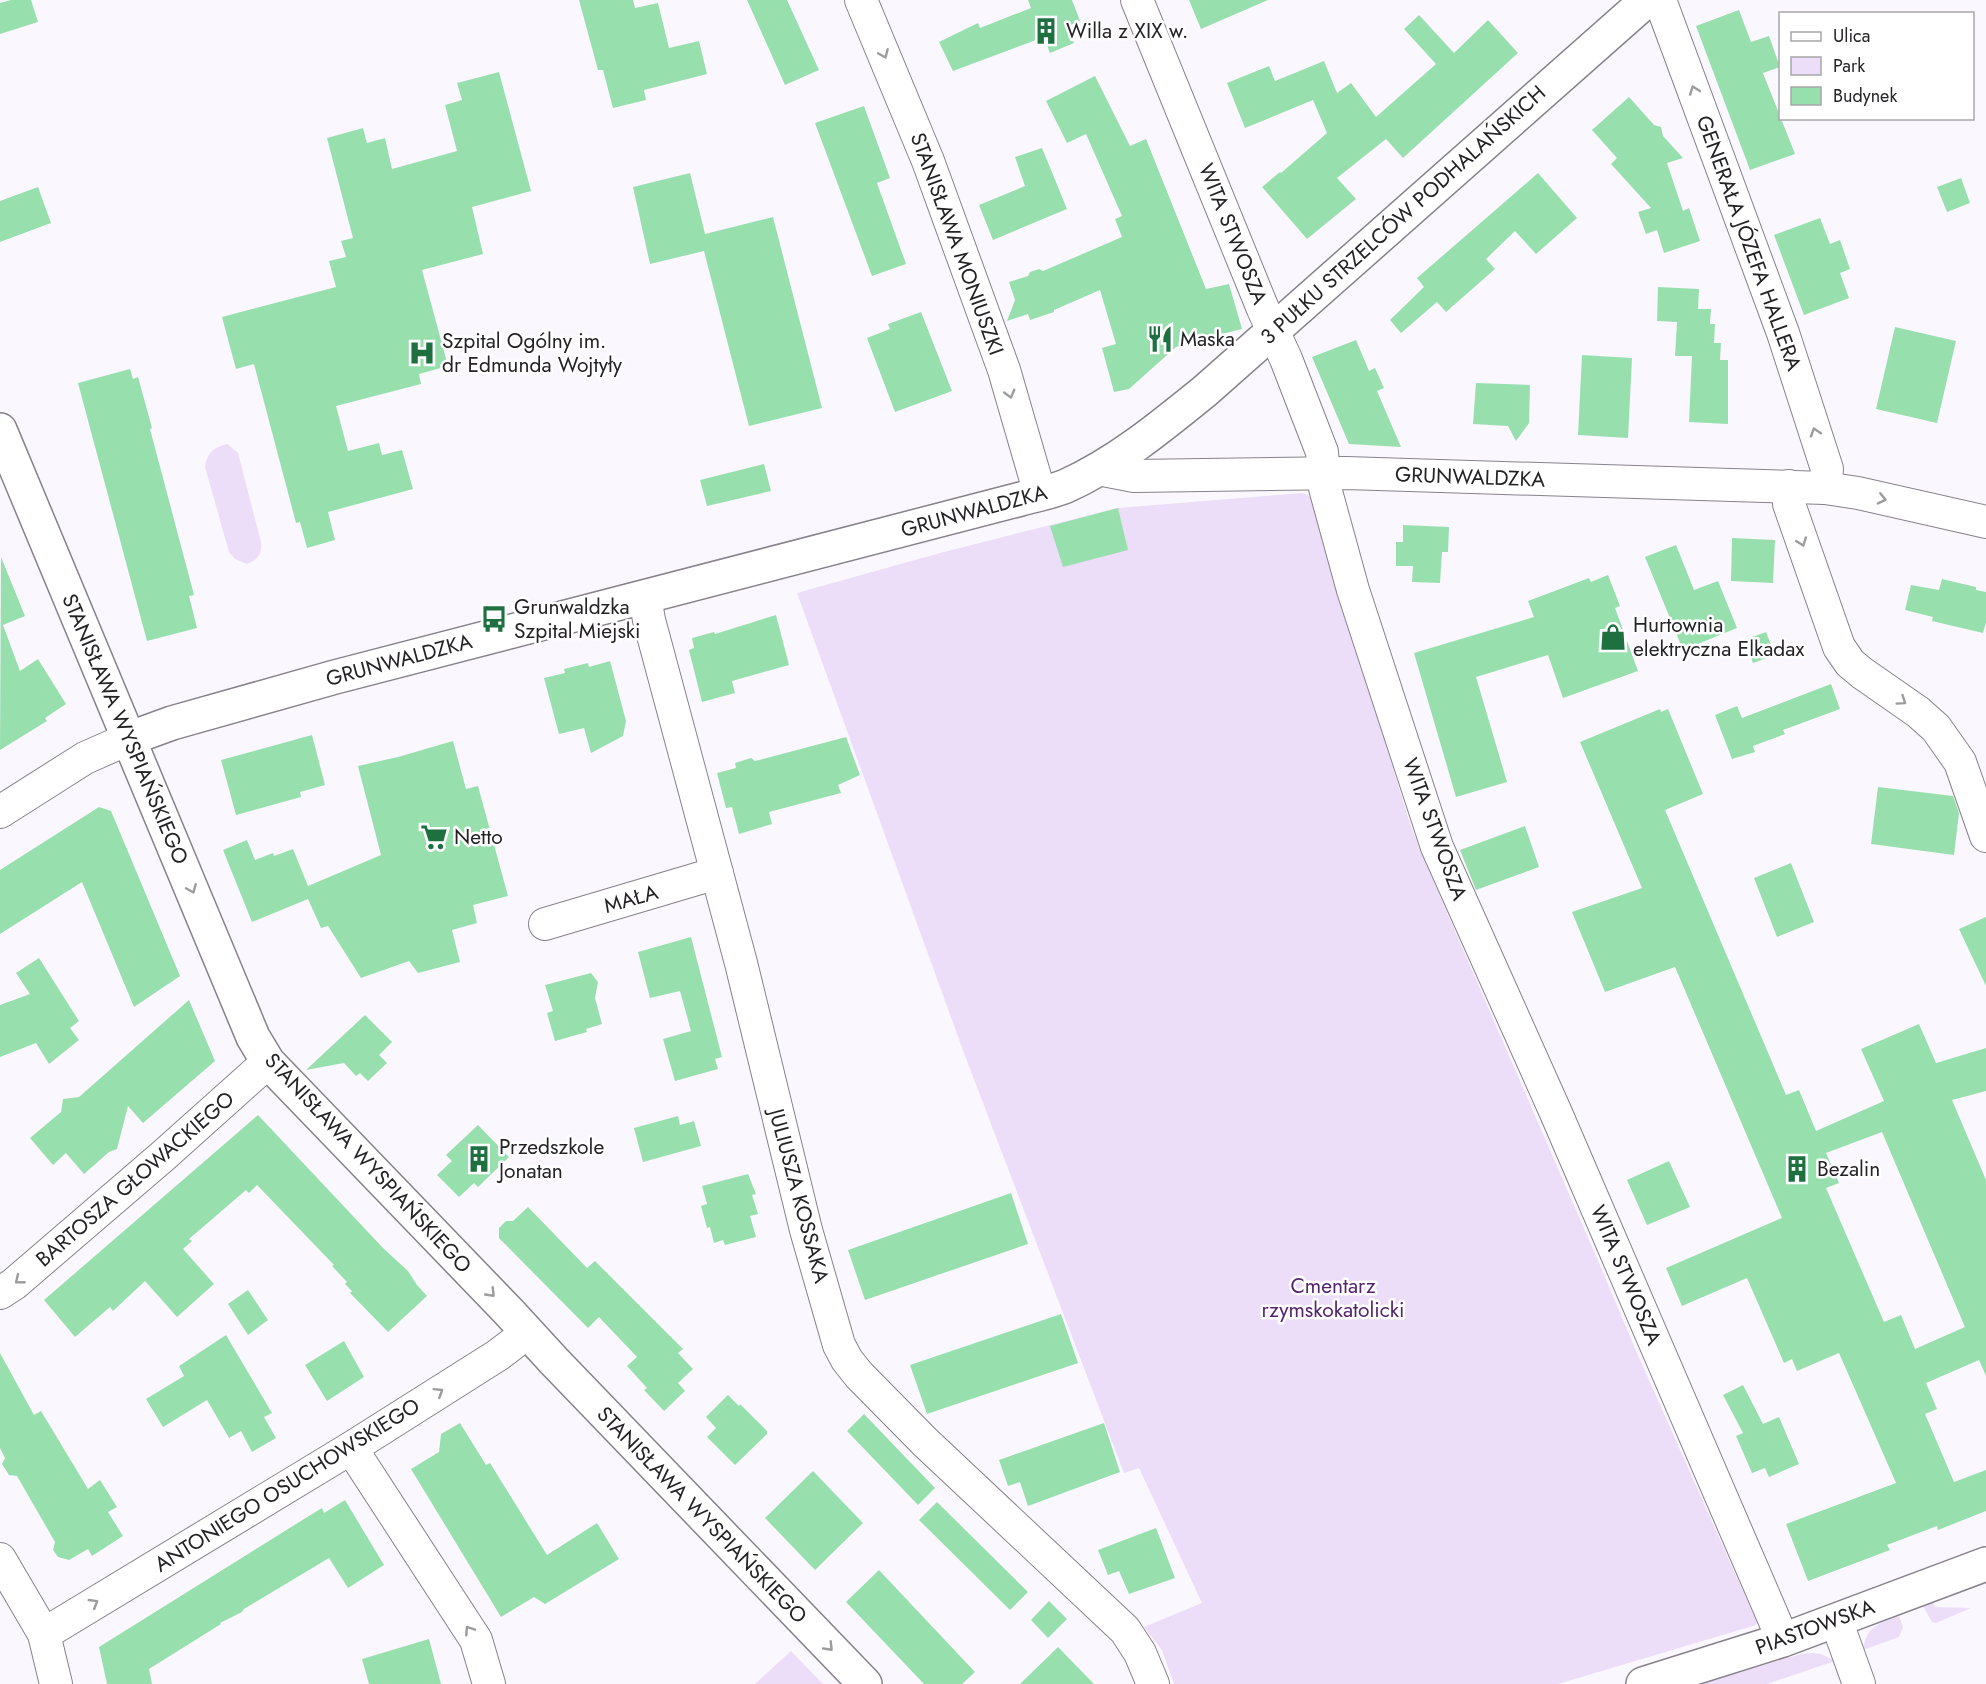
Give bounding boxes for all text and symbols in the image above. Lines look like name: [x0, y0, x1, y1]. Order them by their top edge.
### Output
legend: [1779, 12, 1974, 120]
building icon: Willa z XIX w.: [1031, 16, 1061, 46]
place label: Willa z XIX w.: [1066, 16, 1188, 46]
text: Ulica: [1833, 23, 1870, 49]
one-way arrow: [876, 48, 888, 59]
text: Park: [1833, 53, 1865, 79]
street label: 3 PUŁKU STRZELCÓW PODHALAŃSKICH: [1254, 78, 1552, 352]
text: Budynek: [1833, 83, 1897, 109]
one-way arrow: [1689, 85, 1701, 96]
street label: GENERAŁA JÓZEFA HALLERA: [1689, 111, 1809, 375]
street label: STANISŁAWA MONIUSZKI: [903, 129, 1011, 359]
street label: WITA STWOSZA: [1191, 159, 1275, 309]
restaurant icon: Maska: [1145, 324, 1175, 354]
place label: Maska: [1180, 324, 1235, 354]
place label: Szpital Ogólny im. dr Edmunda Wojtyły: [442, 326, 623, 380]
hospital icon: Szpital Ogólny im. dr Edmunda Wojtyły: [407, 338, 437, 368]
one-way arrow: [1003, 389, 1016, 399]
one-way arrow: [1810, 427, 1822, 438]
street label: GRUNWALDZKA: [1394, 459, 1546, 495]
street label: GRUNWALDZKA: [898, 477, 1051, 545]
one-way arrow: [1877, 491, 1887, 504]
one-way arrow: [1795, 536, 1808, 547]
street label: STANISŁAWA WYSPIAŃSKIEGO: [54, 589, 196, 869]
place label: Grunwaldzka Szpital Miejski: [514, 592, 641, 646]
bus stop icon: Grunwaldzka Szpital Miejski: [479, 604, 509, 634]
place label: Hurtownia elektryczna Elkadax: [1633, 610, 1804, 664]
shop icon: Hurtownia elektryczna Elkadax: [1598, 622, 1628, 652]
street label: GRUNWALDZKA: [323, 626, 476, 694]
one-way arrow: [1896, 694, 1907, 705]
street label: WITA STWOSZA: [1395, 754, 1475, 905]
supermarket icon: Netto: [419, 822, 449, 852]
place label: Netto: [454, 822, 503, 852]
street label: MAŁA: [601, 877, 662, 921]
one-way arrow: [185, 883, 197, 894]
street label: STANISŁAWA WYSPIAŃSKIEGO: [258, 1046, 478, 1280]
street label: BARTOSZA GŁOWACKIEGO: [29, 1084, 241, 1274]
street label: JULIUSZA KOSSAKA: [761, 1103, 837, 1286]
place label: Przedszkole Jonatan: [496, 1132, 604, 1186]
building icon: Przedszkole Jonatan: [464, 1144, 494, 1174]
building icon: Bezalin: [1782, 1154, 1812, 1184]
place label: Bezalin: [1817, 1154, 1880, 1184]
street label: WITA STWOSZA: [1583, 1200, 1669, 1350]
park label: Cmentarz rzymskokatolicki: [1261, 1271, 1405, 1325]
one-way arrow: [15, 1273, 26, 1284]
one-way arrow: [484, 1286, 495, 1296]
one-way arrow: [433, 1387, 443, 1399]
street label: ANTONIEGO OSUCHOWSKIEGO: [148, 1391, 426, 1579]
street label: STANISŁAWA WYSPIAŃSKIEGO: [590, 1400, 814, 1630]
street label: PIASTOWSKA: [1751, 1592, 1879, 1662]
one-way arrow: [88, 1599, 98, 1611]
one-way arrow: [465, 1625, 476, 1636]
one-way arrow: [821, 1639, 832, 1650]

